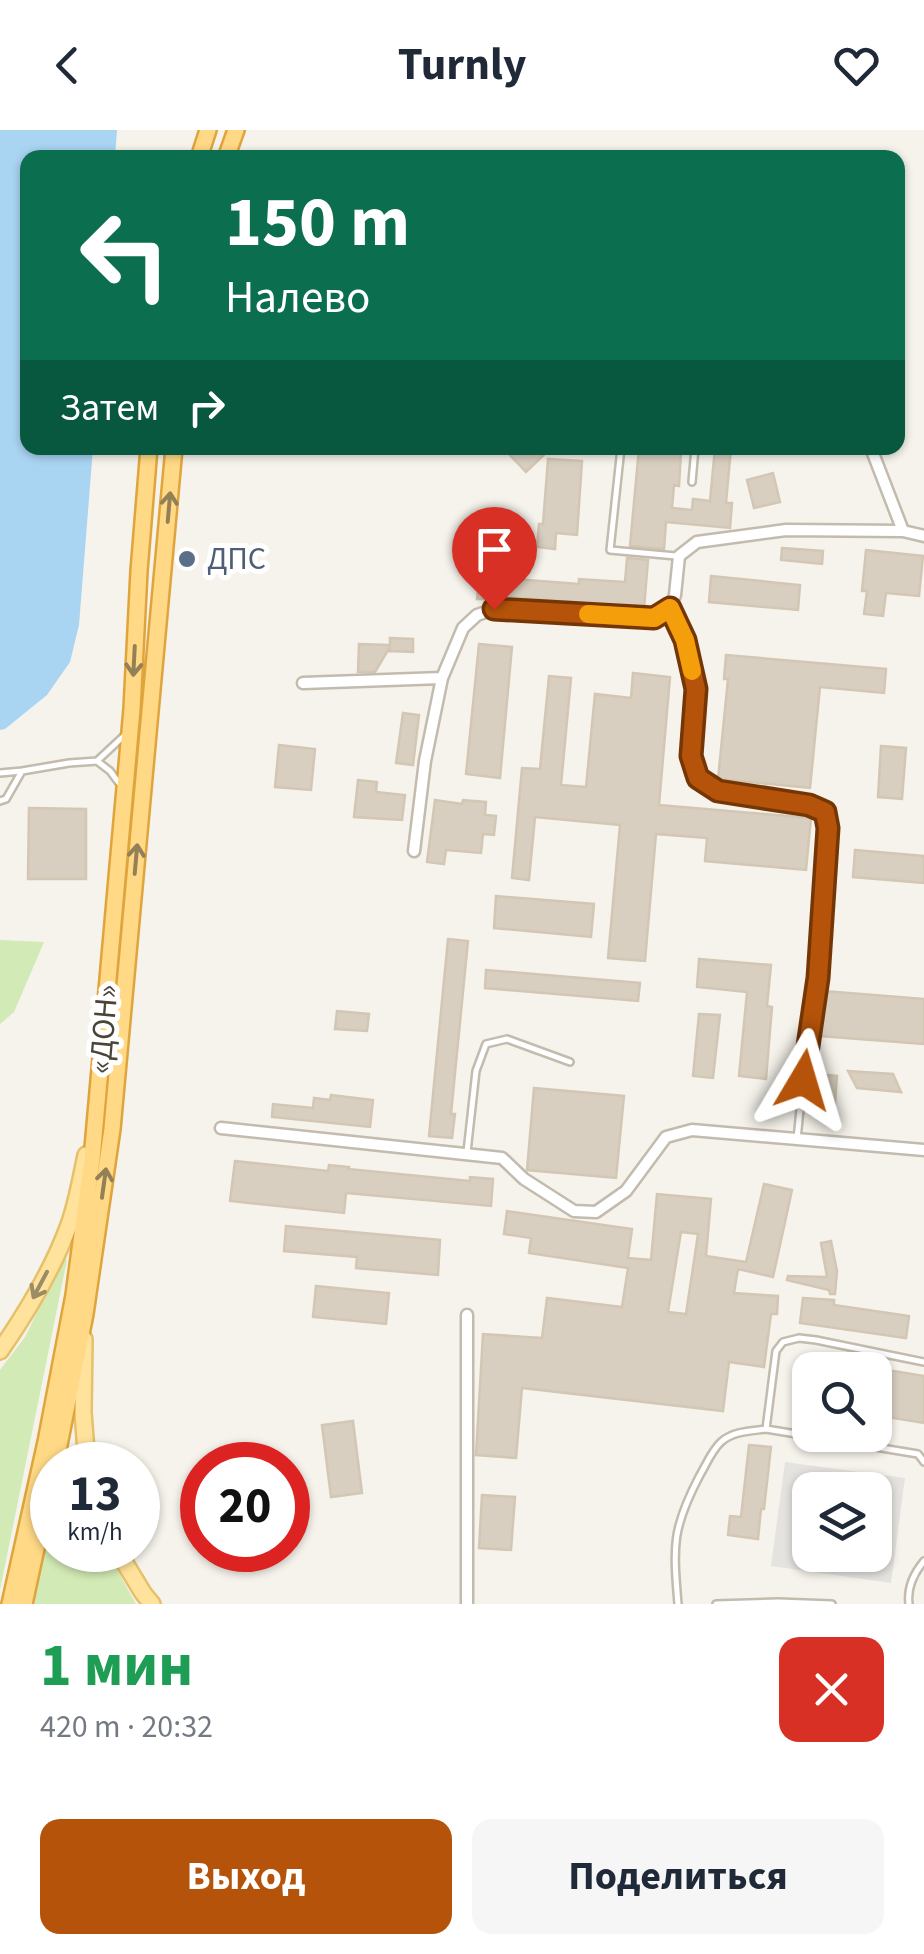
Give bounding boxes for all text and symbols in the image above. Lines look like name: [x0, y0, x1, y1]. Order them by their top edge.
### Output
text: Turnly: [398, 33, 526, 97]
icon: back: [40, 38, 95, 93]
icon: heart: [829, 38, 884, 93]
text: 150 m: [225, 173, 410, 273]
icon: left: [60, 190, 190, 320]
text: Налево: [225, 266, 371, 330]
icon: right: [179, 380, 234, 435]
text: Затем: [60, 381, 159, 435]
one-way arrow: [159, 491, 178, 523]
pin: [452, 507, 537, 610]
icon: arrive: [467, 522, 522, 577]
place label: ДПС: [207, 536, 266, 582]
marker: ДПС: [176, 548, 198, 570]
one-way arrow: [124, 645, 143, 677]
one-way arrow: [127, 844, 146, 876]
street label: «ДОН»: [77, 982, 131, 1076]
position arrow: [751, 1028, 855, 1132]
one-way arrow: [96, 1167, 114, 1199]
one-way arrow: [30, 1270, 49, 1299]
map controls: [792, 1352, 892, 1572]
button: search: [792, 1352, 892, 1452]
speed limit sign: 20: [180, 1442, 310, 1572]
text: 13: [69, 1459, 121, 1530]
button: layers: [792, 1472, 892, 1572]
text: km/h: [67, 1514, 123, 1550]
text: 1 мин: [40, 1624, 193, 1709]
button: close: [779, 1637, 884, 1742]
text: 420 m · 20:32: [40, 1704, 213, 1750]
button: Выход: [40, 1819, 452, 1934]
button: Поделиться: [472, 1819, 884, 1934]

